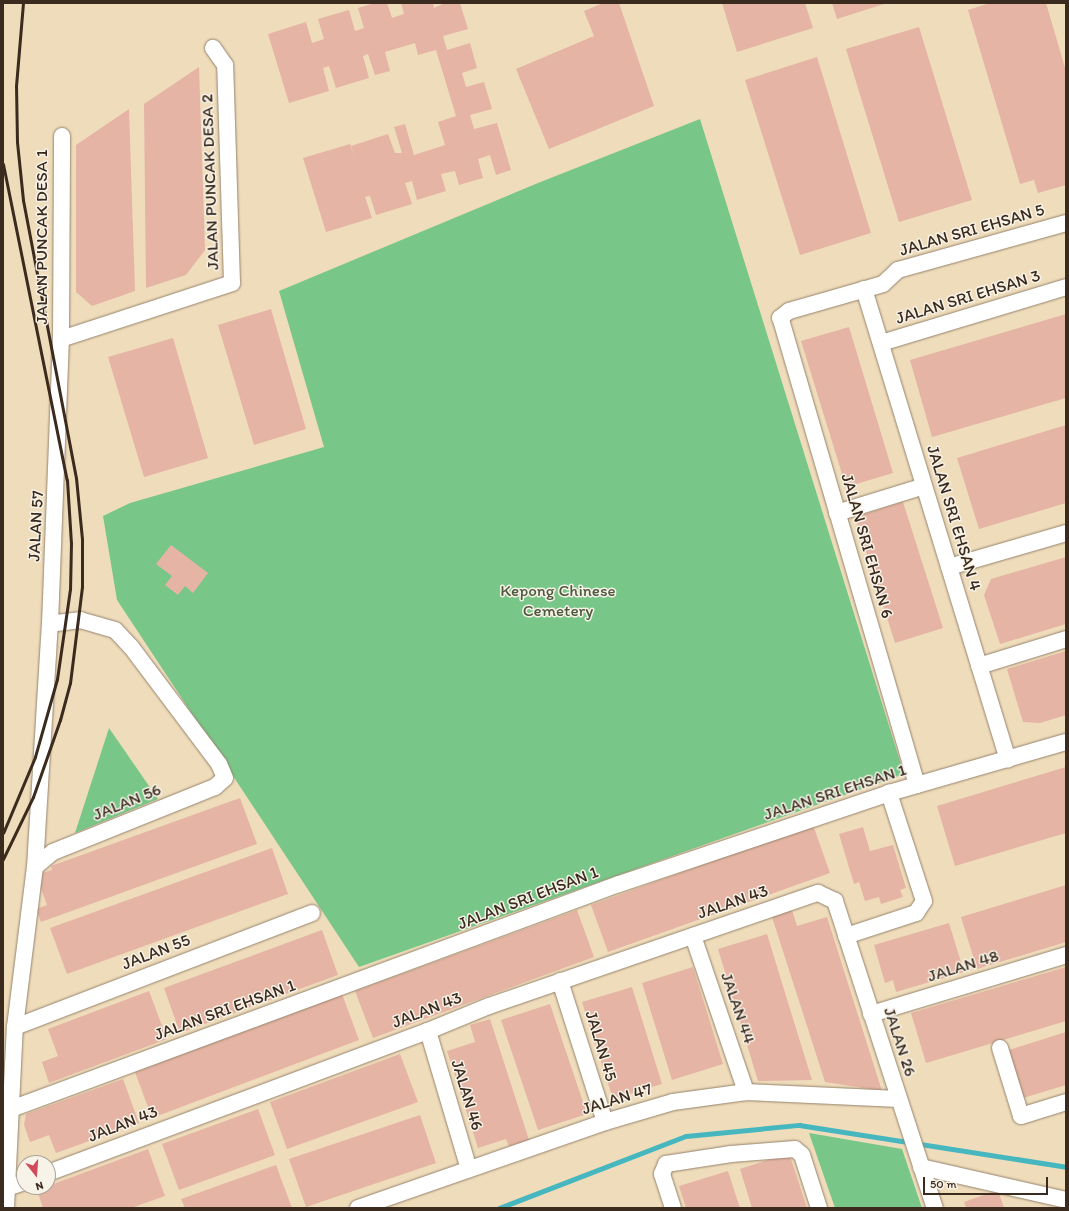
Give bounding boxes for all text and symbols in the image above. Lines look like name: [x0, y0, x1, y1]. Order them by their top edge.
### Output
street label: JALAN PUNCAK DESA 2: [197, 93, 223, 271]
street label: JALAN PUNCAK DESA 1: [32, 149, 52, 325]
street label: JALAN SRI EHSAN 5: [897, 200, 1047, 260]
street label: JALAN SRI EHSAN 3: [893, 265, 1043, 329]
street label: JALAN SRI EHSAN 4: [922, 443, 986, 593]
street label: JALAN SRI EHSAN 6: [837, 471, 897, 621]
street label: JALAN 57: [24, 490, 48, 562]
park label: Kepong Chinese Cemetery: [500, 581, 616, 621]
street label: JALAN SRI EHSAN 1: [761, 759, 909, 825]
street label: JALAN 56: [90, 779, 164, 825]
street label: JALAN SRI EHSAN 1: [455, 862, 601, 934]
street label: JALAN 43: [695, 880, 771, 924]
street label: JALAN 55: [119, 930, 193, 974]
street label: JALAN 48: [925, 946, 1001, 986]
street label: JALAN 44: [716, 970, 760, 1046]
street label: JALAN SRI EHSAN 1: [152, 975, 298, 1045]
street label: JALAN 43: [389, 987, 465, 1033]
street label: JALAN 26: [879, 1005, 921, 1079]
street label: JALAN 45: [581, 1008, 621, 1084]
street label: JALAN 46: [447, 1057, 487, 1133]
street label: JALAN 47: [579, 1079, 655, 1119]
street label: JALAN 43: [85, 1101, 161, 1147]
north arrow: [16, 1155, 56, 1195]
scale bar: [925, 1169, 1050, 1195]
text: 50 m: [930, 1177, 956, 1191]
text: N: [34, 1179, 45, 1193]

